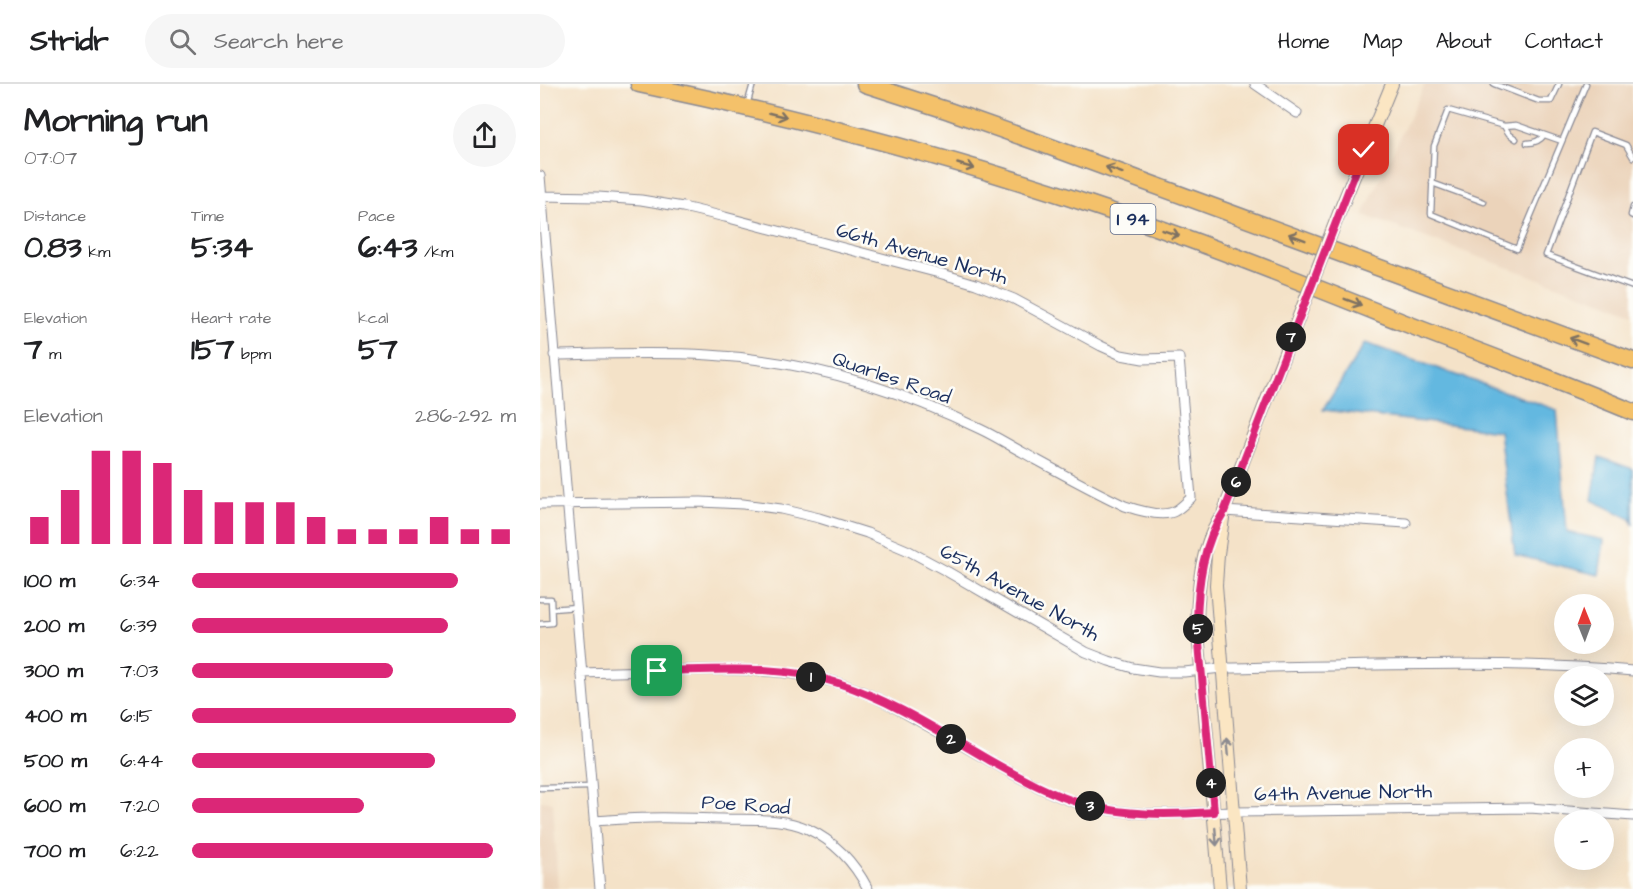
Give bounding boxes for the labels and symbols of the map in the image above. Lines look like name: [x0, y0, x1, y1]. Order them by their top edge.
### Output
one-way arrow: [768, 109, 787, 121]
pin: [1338, 124, 1389, 175]
one-way arrow: [956, 161, 975, 172]
one-way arrow: [1105, 163, 1123, 174]
road number: I 94: [1110, 204, 1156, 234]
street label: 66th Avenue North: [833, 216, 1011, 292]
one-way arrow: [1161, 228, 1180, 239]
one-way arrow: [1288, 231, 1306, 242]
one-way arrow: [1344, 298, 1362, 309]
pin: 7: [1276, 322, 1306, 352]
one-way arrow: [1569, 334, 1588, 345]
street label: Quarles Road: [829, 345, 955, 411]
pin: 6: [1221, 467, 1251, 497]
street label: 65th Avenue North: [935, 537, 1104, 648]
north arrow: [1554, 594, 1614, 654]
pin: 5: [1183, 614, 1213, 644]
pin: [631, 645, 682, 696]
pin: 1: [796, 662, 826, 692]
pin: 2: [936, 724, 966, 754]
one-way arrow: [1223, 738, 1234, 757]
pin: 4: [1196, 768, 1226, 798]
street label: 64th Avenue North: [1254, 777, 1432, 809]
street label: Poe Road: [701, 788, 791, 822]
pin: 3: [1075, 791, 1105, 821]
one-way arrow: [1211, 827, 1222, 846]

